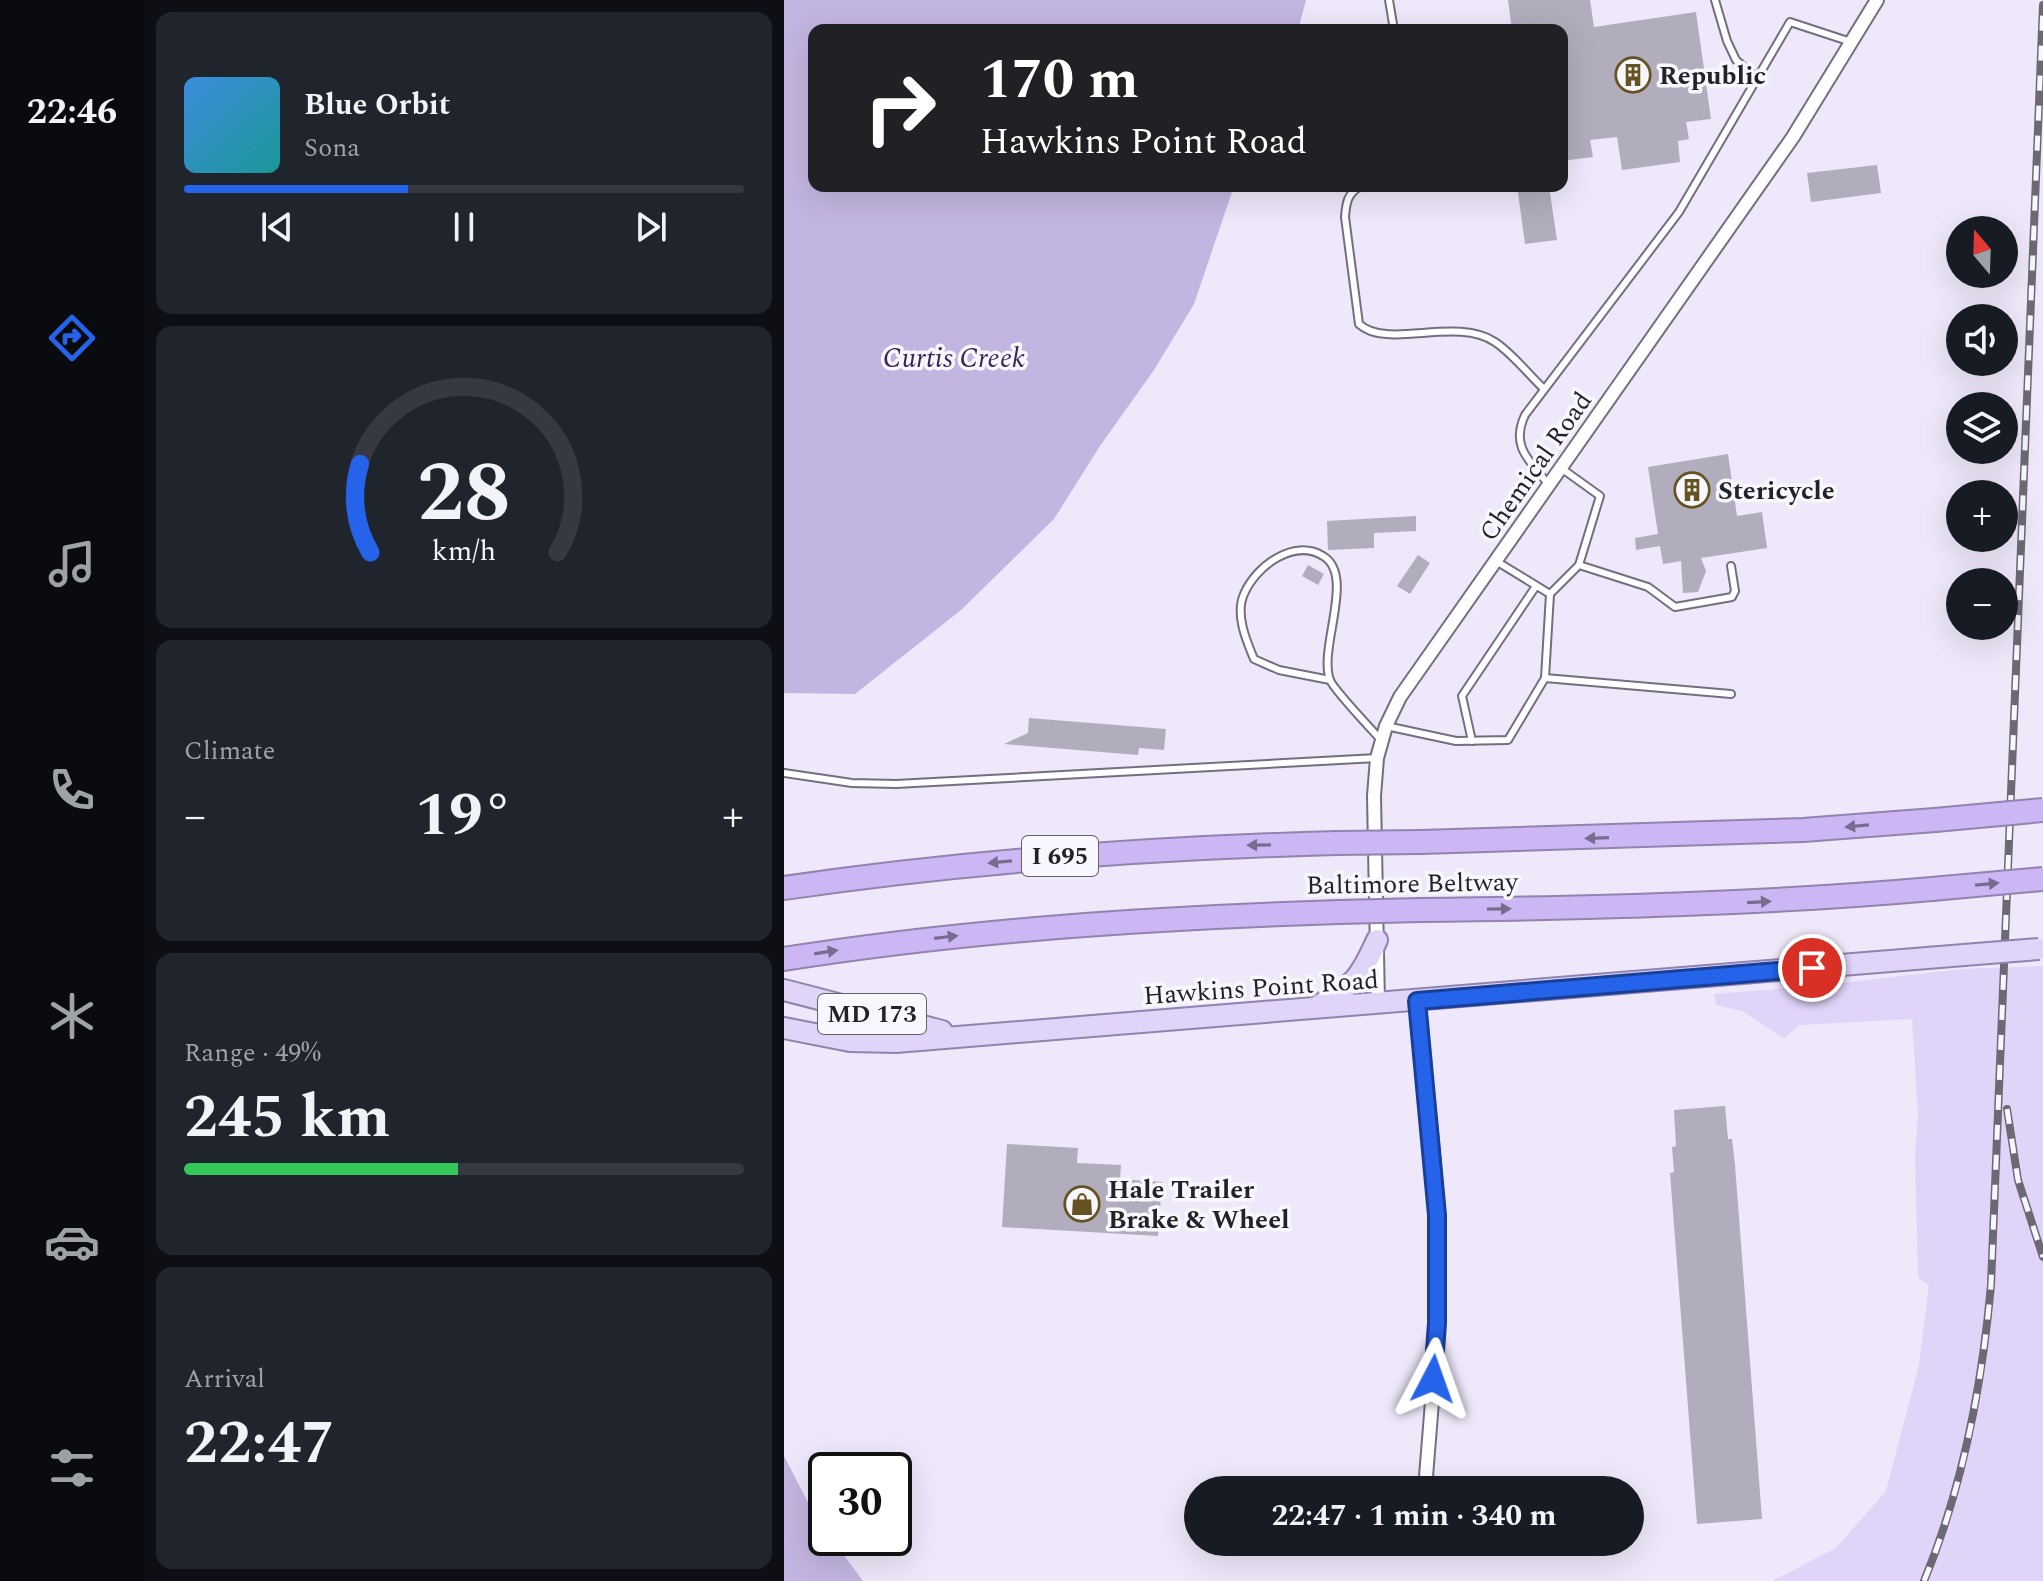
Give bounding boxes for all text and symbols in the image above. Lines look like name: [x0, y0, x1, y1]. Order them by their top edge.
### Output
text: 170 m: [980, 38, 1139, 123]
icon: right: [848, 56, 952, 160]
building icon: Republic: [1614, 56, 1652, 94]
place label: Republic: [1659, 56, 1766, 96]
text: Blue Orbit: [304, 82, 450, 128]
text: 22:46: [27, 85, 117, 140]
text: Hawkins Point Road: [980, 115, 1307, 170]
text: Sona: [304, 128, 360, 168]
icon: previous: [255, 205, 299, 249]
icon: pause: [442, 205, 486, 249]
icon: next: [629, 205, 673, 249]
north arrow: [1946, 216, 2018, 288]
map controls: [1946, 216, 2018, 640]
button: sound: [1946, 304, 2018, 376]
icon: directions: [44, 310, 100, 366]
water label: Curtis Creek: [883, 337, 1025, 380]
street label: Chemical Road: [1469, 384, 1602, 550]
button: layers: [1946, 392, 2018, 464]
text: 28: [417, 430, 511, 557]
building icon: Stericycle: [1673, 471, 1711, 509]
place label: Stericycle: [1718, 471, 1835, 511]
button: +: [1946, 480, 2018, 552]
text: km/h: [432, 530, 496, 573]
icon: music: [44, 536, 100, 592]
button: −: [1946, 568, 2018, 640]
text: Climate: [184, 731, 275, 771]
icon: phone: [44, 762, 100, 818]
text: 19°: [415, 770, 513, 862]
text: −: [184, 783, 206, 850]
text: +: [722, 783, 744, 850]
one-way arrow: [1844, 820, 1869, 833]
one-way arrow: [1584, 831, 1609, 844]
road number: I 695: [1022, 836, 1098, 876]
one-way arrow: [1246, 839, 1271, 851]
one-way arrow: [987, 855, 1012, 868]
street label: Baltimore Beltway: [1306, 862, 1520, 906]
one-way arrow: [1975, 877, 2000, 890]
one-way arrow: [1747, 896, 1772, 909]
one-way arrow: [1487, 903, 1512, 915]
one-way arrow: [934, 930, 959, 943]
pin: [1778, 934, 1846, 1002]
one-way arrow: [814, 945, 839, 958]
icon: arrive: [1790, 946, 1834, 990]
street label: Hawkins Point Road: [1142, 960, 1380, 1016]
icon: climate: [44, 988, 100, 1044]
road number: MD 173: [818, 994, 926, 1034]
text: Range · 49%: [184, 1033, 321, 1073]
text: 245 km: [184, 1072, 390, 1164]
place label: Hale Trailer Brake & Wheel: [1108, 1170, 1290, 1240]
shop icon: Hale Trailer Brake & Wheel: [1063, 1185, 1101, 1223]
icon: car: [44, 1214, 100, 1270]
position arrow: [1391, 1337, 1475, 1421]
text: Arrival: [184, 1359, 265, 1399]
text: 22:47: [184, 1398, 335, 1490]
icon: filters: [44, 1440, 100, 1496]
speed limit sign: 30: [808, 1452, 912, 1556]
text: 22:47 · 1 min · 340 m: [1271, 1493, 1557, 1539]

